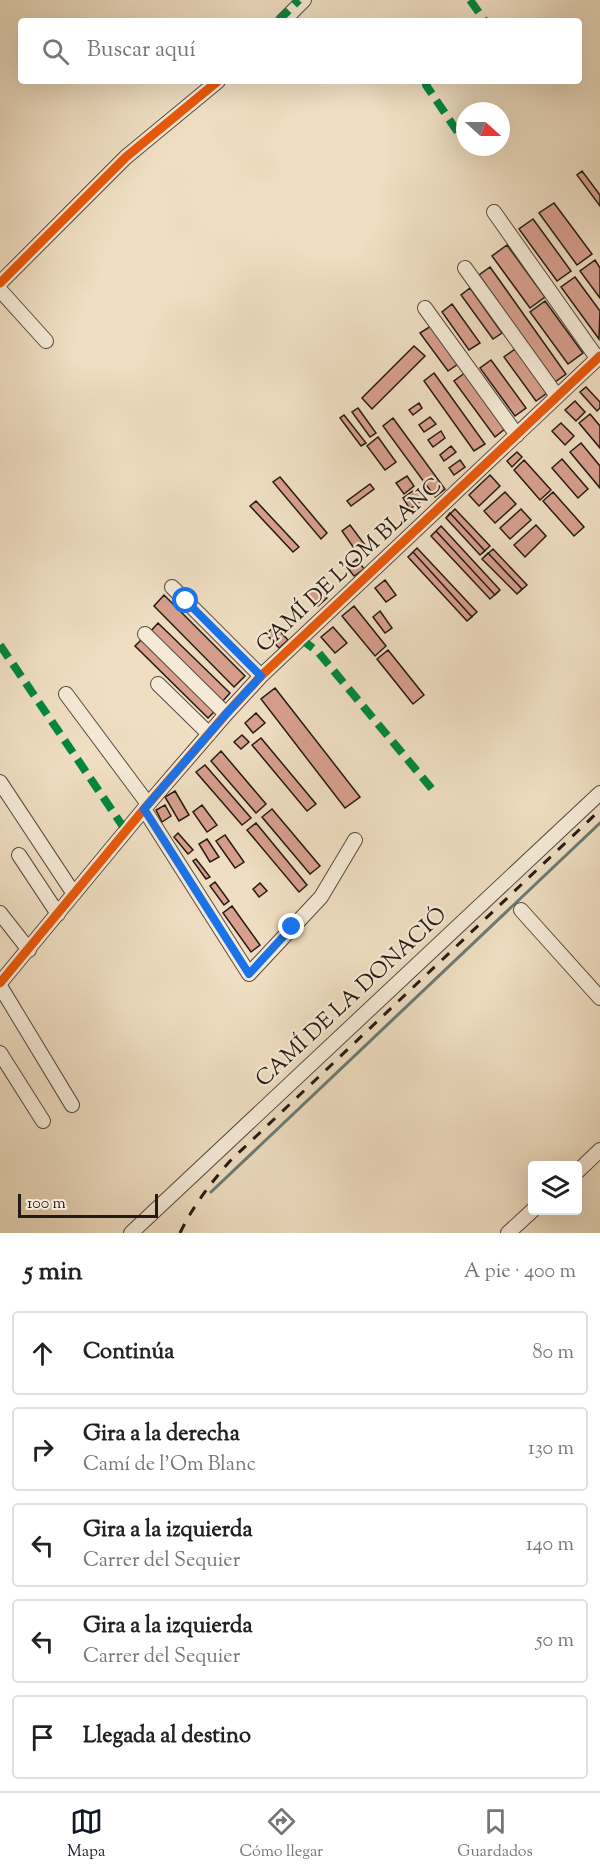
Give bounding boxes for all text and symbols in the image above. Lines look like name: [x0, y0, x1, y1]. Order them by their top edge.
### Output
search box: [18, 18, 582, 84]
icon: search: [39, 35, 72, 68]
text: Buscar aquí: [87, 35, 196, 67]
north arrow: [456, 102, 510, 156]
street label: CAMÍ DE L'OM BLANC: [249, 470, 450, 661]
route start: [172, 587, 198, 613]
street label: CAMÍ DE LA DONACIÓ: [248, 900, 455, 1096]
route end: [278, 913, 304, 939]
map controls: [528, 1161, 582, 1215]
button: layers: [528, 1161, 582, 1215]
scale bar: [18, 1191, 158, 1218]
text: 100 m: [27, 1193, 66, 1216]
text: 5 min: [24, 1254, 83, 1291]
text: A pie · 400 m: [464, 1258, 576, 1287]
icon: ahead: [26, 1337, 59, 1370]
text: Continúa: [83, 1337, 174, 1369]
text: 80 m: [533, 1339, 574, 1368]
text: Gira a la derecha: [83, 1419, 240, 1451]
icon: right: [26, 1433, 59, 1466]
text: 130 m: [528, 1435, 574, 1464]
text: Camí de l'Om Blanc: [83, 1451, 256, 1480]
text: Gira a la izquierda: [83, 1515, 253, 1547]
icon: left: [26, 1529, 59, 1562]
text: 140 m: [526, 1531, 574, 1560]
text: Carrer del Sequier: [83, 1547, 240, 1576]
text: Gira a la izquierda: [83, 1611, 253, 1643]
icon: left: [26, 1625, 59, 1658]
text: 50 m: [536, 1627, 574, 1656]
text: Carrer del Sequier: [83, 1643, 240, 1672]
icon: arrive: [26, 1721, 59, 1754]
text: Llegada al destino: [83, 1721, 251, 1753]
tab: Mapa: [67, 1805, 105, 1864]
tab: Cómo llegar: [239, 1805, 323, 1864]
tab: Guardados: [457, 1805, 533, 1864]

